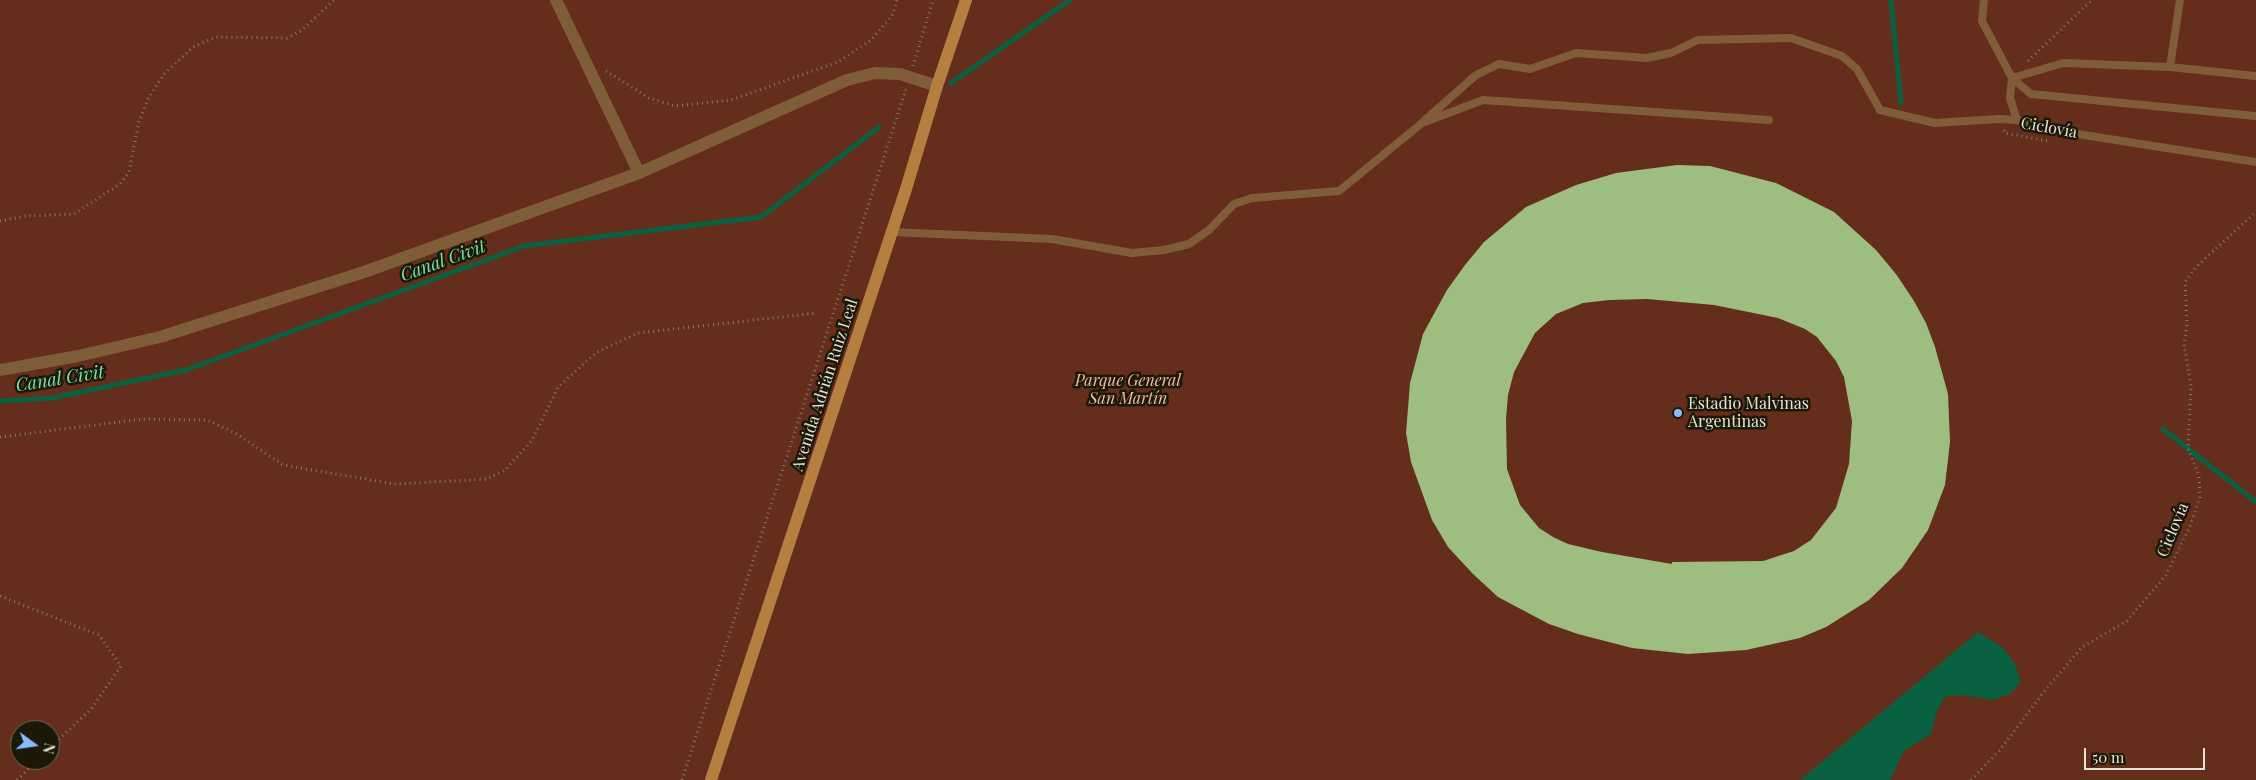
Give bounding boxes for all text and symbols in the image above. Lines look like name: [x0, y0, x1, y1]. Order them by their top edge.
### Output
street label: Ciclovía: [2019, 114, 2079, 142]
water label: Canal Civit: [397, 236, 489, 286]
street label: Avenida Adrián Ruiz Leal: [788, 296, 862, 474]
water label: Canal Civit: [14, 361, 106, 397]
park label: Parque General San Martín: [1075, 371, 1181, 409]
place label: Estadio Malvinas Argentinas: [1688, 394, 1809, 432]
marker: Estadio Malvinas Argentinas: [1672, 407, 1684, 419]
street label: Ciclovía: [2153, 500, 2193, 560]
north arrow: [10, 720, 60, 770]
scale bar: [2086, 738, 2207, 770]
text: N: [39, 741, 60, 756]
text: 50 m: [2092, 747, 2124, 767]

